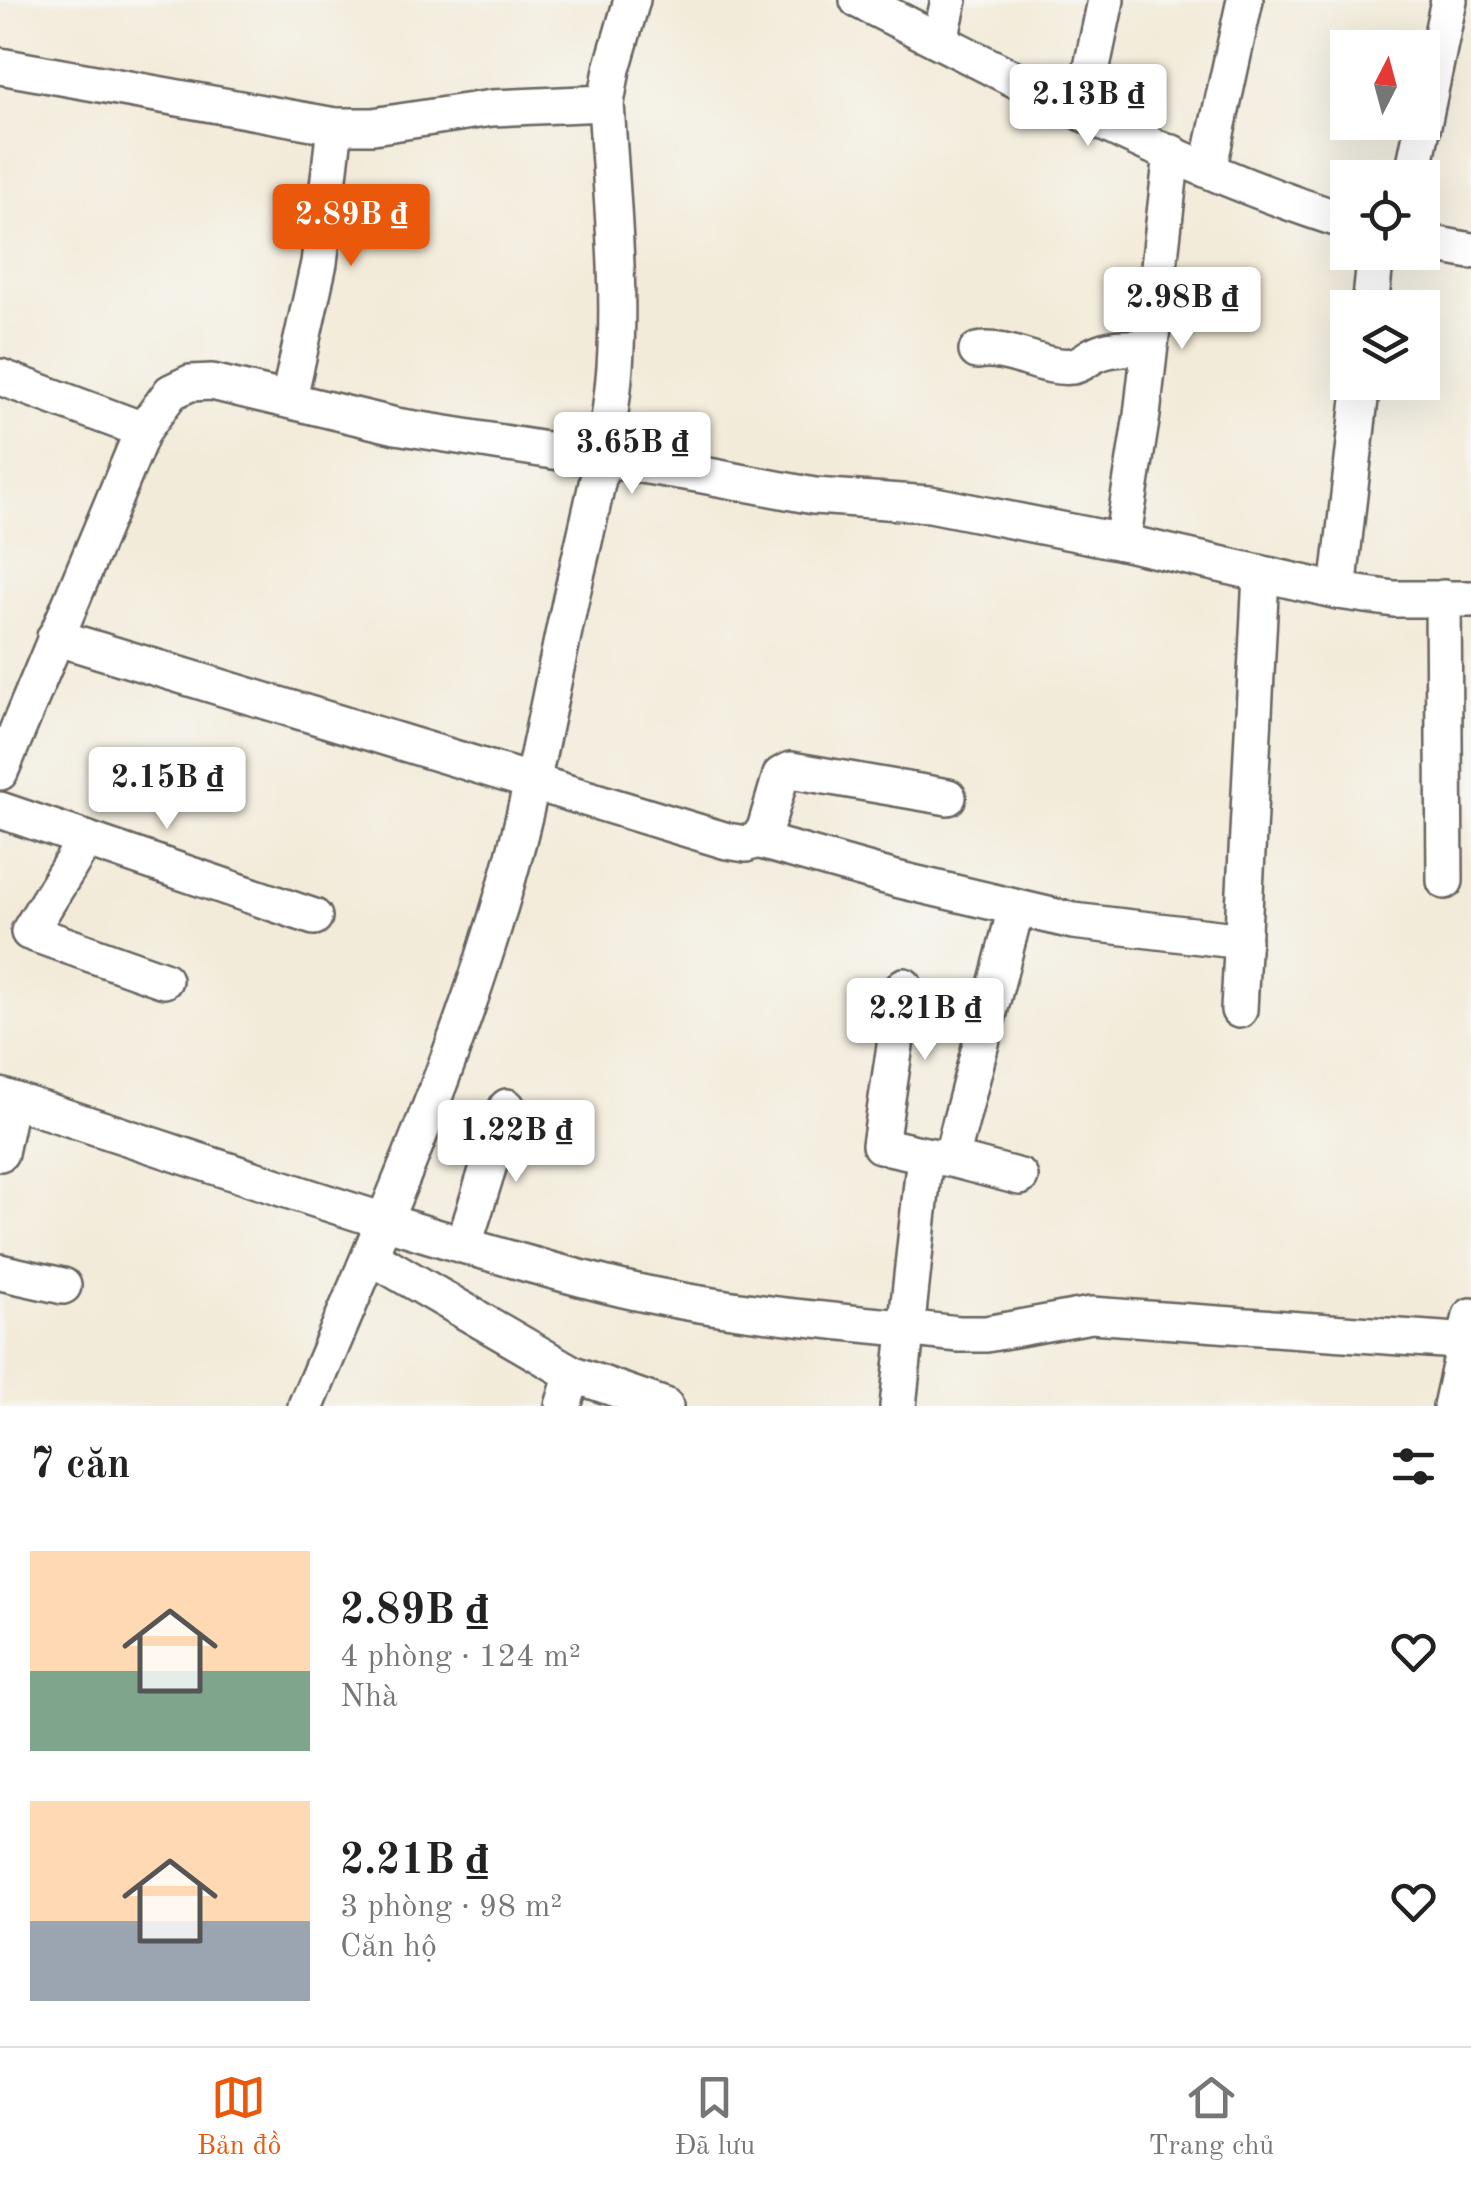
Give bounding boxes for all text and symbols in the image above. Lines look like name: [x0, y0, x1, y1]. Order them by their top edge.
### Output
north arrow: [1330, 30, 1440, 140]
map controls: [1330, 30, 1440, 400]
pin: 2.13B ₫: [996, 64, 1180, 149]
text: 2.13B ₫: [1032, 80, 1144, 112]
button: locate: [1330, 160, 1440, 270]
pin: 2.89B ₫: [259, 184, 443, 269]
text: 2.89B ₫: [295, 200, 407, 232]
pin: 2.98B ₫: [1090, 267, 1274, 352]
text: 2.98B ₫: [1126, 283, 1238, 315]
button: layers: [1330, 290, 1440, 400]
pin: 3.65B ₫: [540, 412, 724, 497]
text: 3.65B ₫: [576, 428, 688, 460]
pin: 2.15B ₫: [75, 747, 259, 832]
text: 2.15B ₫: [111, 763, 223, 795]
pin: 2.21B ₫: [833, 978, 1017, 1063]
text: 2.21B ₫: [869, 994, 981, 1026]
pin: 1.22B ₫: [424, 1100, 608, 1185]
text: 1.22B ₫: [460, 1116, 572, 1148]
icon: filters: [1386, 1439, 1441, 1494]
text: 7 căn: [30, 1445, 130, 1487]
icon: home: [110, 1591, 230, 1711]
text: 2.89B ₫: [340, 1591, 488, 1633]
icon: heart: [1386, 1624, 1441, 1679]
text: 4 phòng · 124 m²: [340, 1642, 581, 1674]
text: Nhà: [340, 1682, 398, 1714]
icon: home: [110, 1841, 230, 1961]
text: 2.21B ₫: [340, 1841, 488, 1883]
icon: heart: [1386, 1874, 1441, 1929]
text: 3 phòng · 98 m²: [340, 1892, 562, 1924]
text: Căn hộ: [340, 1932, 437, 1964]
tab: Bản đồ: [197, 2070, 281, 2165]
tab: Đã lưu: [675, 2070, 755, 2165]
tab: Trang chủ: [1149, 2070, 1274, 2165]

